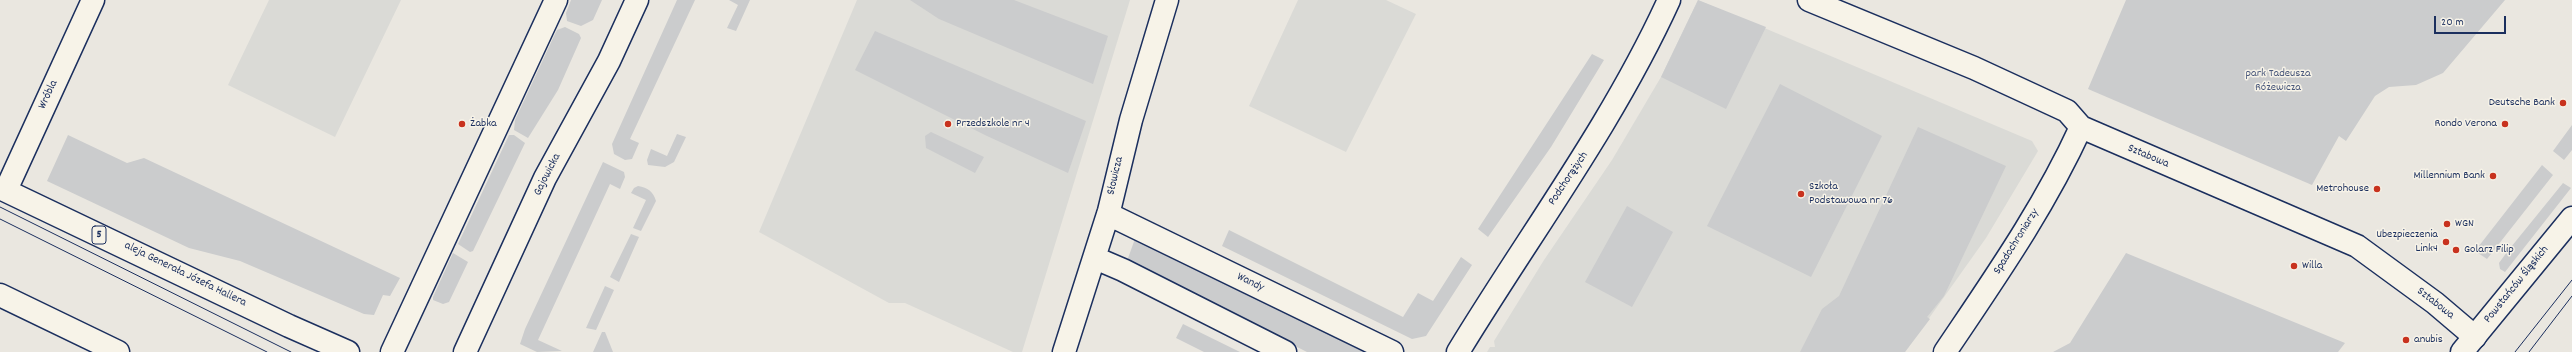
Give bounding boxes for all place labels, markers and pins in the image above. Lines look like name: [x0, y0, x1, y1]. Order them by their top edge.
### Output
place label: Deutsche Bank: [2489, 96, 2555, 110]
marker: Deutsche Bank: [2558, 98, 2568, 108]
place label: Żabka: [470, 117, 497, 131]
place label: Przedszkole nr 4: [956, 117, 1030, 131]
place label: Rondo Verona: [2435, 117, 2497, 131]
marker: Żabka: [457, 119, 467, 129]
marker: Przedszkole nr 4: [943, 119, 953, 129]
marker: Rondo Verona: [2500, 119, 2510, 129]
place label: Millennium Bank: [2414, 169, 2485, 183]
marker: Millennium Bank: [2488, 171, 2498, 181]
place label: Szkoła Podstawowa nr 76: [1809, 180, 1893, 208]
place label: Metrohouse: [2316, 182, 2369, 196]
marker: Metrohouse: [2372, 184, 2382, 194]
marker: Szkoła Podstawowa nr 76: [1796, 189, 1806, 199]
place label: WGN: [2455, 217, 2474, 231]
marker: WGN: [2442, 219, 2452, 229]
place label: Ubezpieczenia Link4: [2376, 228, 2438, 256]
marker: Ubezpieczenia Link4: [2441, 237, 2451, 247]
place label: Golarz Filip: [2464, 243, 2514, 257]
marker: Golarz Filip: [2451, 245, 2461, 255]
place label: Willa: [2302, 259, 2322, 273]
marker: Willa: [2289, 261, 2299, 271]
place label: anubis: [2414, 333, 2443, 347]
marker: anubis: [2401, 335, 2411, 345]

